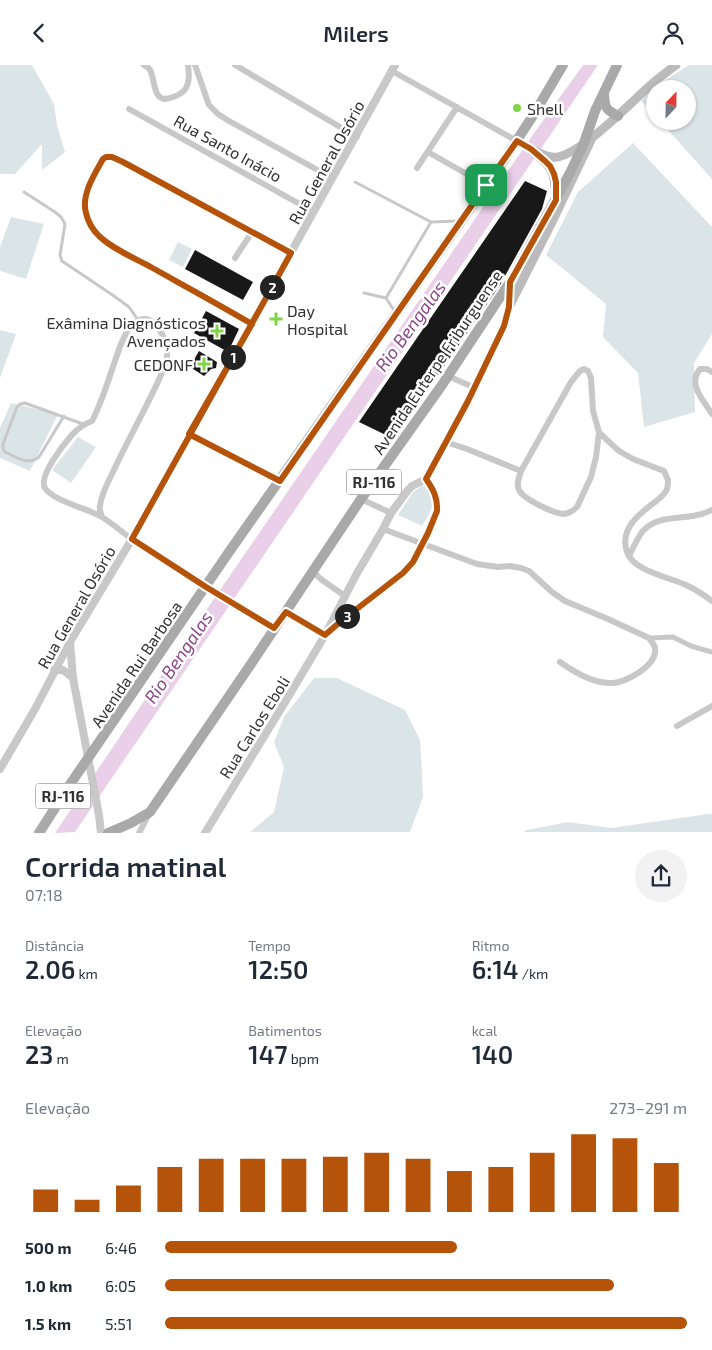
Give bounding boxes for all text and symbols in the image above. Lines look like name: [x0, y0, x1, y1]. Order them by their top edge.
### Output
icon: back: [25, 19, 53, 47]
icon: person: [659, 19, 687, 47]
text: Milers: [323, 20, 389, 46]
north arrow: [646, 80, 696, 130]
map controls: [646, 80, 696, 130]
street label: Rua General Osório: [284, 97, 368, 227]
place label: Shell: [527, 99, 564, 118]
marker: Shell: [511, 102, 523, 114]
street label: Rua Santo Inácio: [171, 111, 285, 185]
pin: [465, 164, 507, 206]
icon: arrive: [472, 171, 500, 199]
street label: Avenida Euterpe Friburguense: [368, 266, 506, 458]
pin: 2: [260, 275, 284, 299]
water label: Rio Bengalas: [370, 277, 450, 375]
text: 2: [268, 279, 277, 296]
place label: Day Hospital: [287, 301, 348, 338]
marker: Day Hospital: [269, 312, 283, 326]
place label: Exâmina Diagnósticos Avençados: [46, 313, 206, 351]
marker: Exâmina Diagnósticos Avençados: [210, 324, 224, 338]
pin: 1: [220, 345, 246, 369]
text: 1: [230, 349, 237, 366]
place label: CEDONF: [134, 355, 193, 374]
marker: CEDONF: [197, 357, 211, 371]
road number: RJ-116: [346, 469, 402, 495]
street label: Rua General Osório: [33, 542, 119, 672]
street label: Avenida Rui Barbosa: [87, 597, 185, 731]
pin: 3: [334, 603, 360, 629]
water label: Rio Bengalas: [139, 607, 217, 707]
text: 3: [344, 608, 351, 625]
street label: Rua Carlos Eboli: [215, 672, 293, 782]
road number: RJ-116: [36, 783, 90, 809]
text: Corrida matinal: [25, 849, 226, 883]
button: share: [635, 850, 687, 902]
text: 07:18: [25, 885, 63, 904]
text: Distância: [25, 937, 84, 954]
text: Tempo: [248, 937, 291, 954]
text: Ritmo: [472, 937, 509, 954]
text: 2.06: [25, 954, 75, 984]
text: 12:50: [248, 954, 308, 984]
text: 6:14: [472, 954, 519, 984]
text: km: [75, 965, 98, 982]
text: /km: [519, 965, 548, 982]
text: Elevação: [25, 1022, 82, 1039]
text: Batimentos: [248, 1022, 322, 1039]
text: kcal: [472, 1022, 497, 1039]
text: 23: [25, 1039, 53, 1069]
text: 147: [248, 1039, 288, 1069]
text: 140: [472, 1039, 513, 1069]
text: m: [53, 1050, 69, 1067]
text: bpm: [288, 1050, 319, 1067]
text: Elevação: [25, 1098, 90, 1117]
text: 273–291 m: [609, 1098, 687, 1117]
text: 500 m: [25, 1238, 72, 1257]
text: 6:46: [105, 1238, 137, 1257]
text: 1.0 km: [25, 1276, 72, 1295]
text: 6:05: [105, 1276, 136, 1295]
text: 1.5 km: [25, 1314, 71, 1333]
text: 5:51: [105, 1314, 132, 1333]

